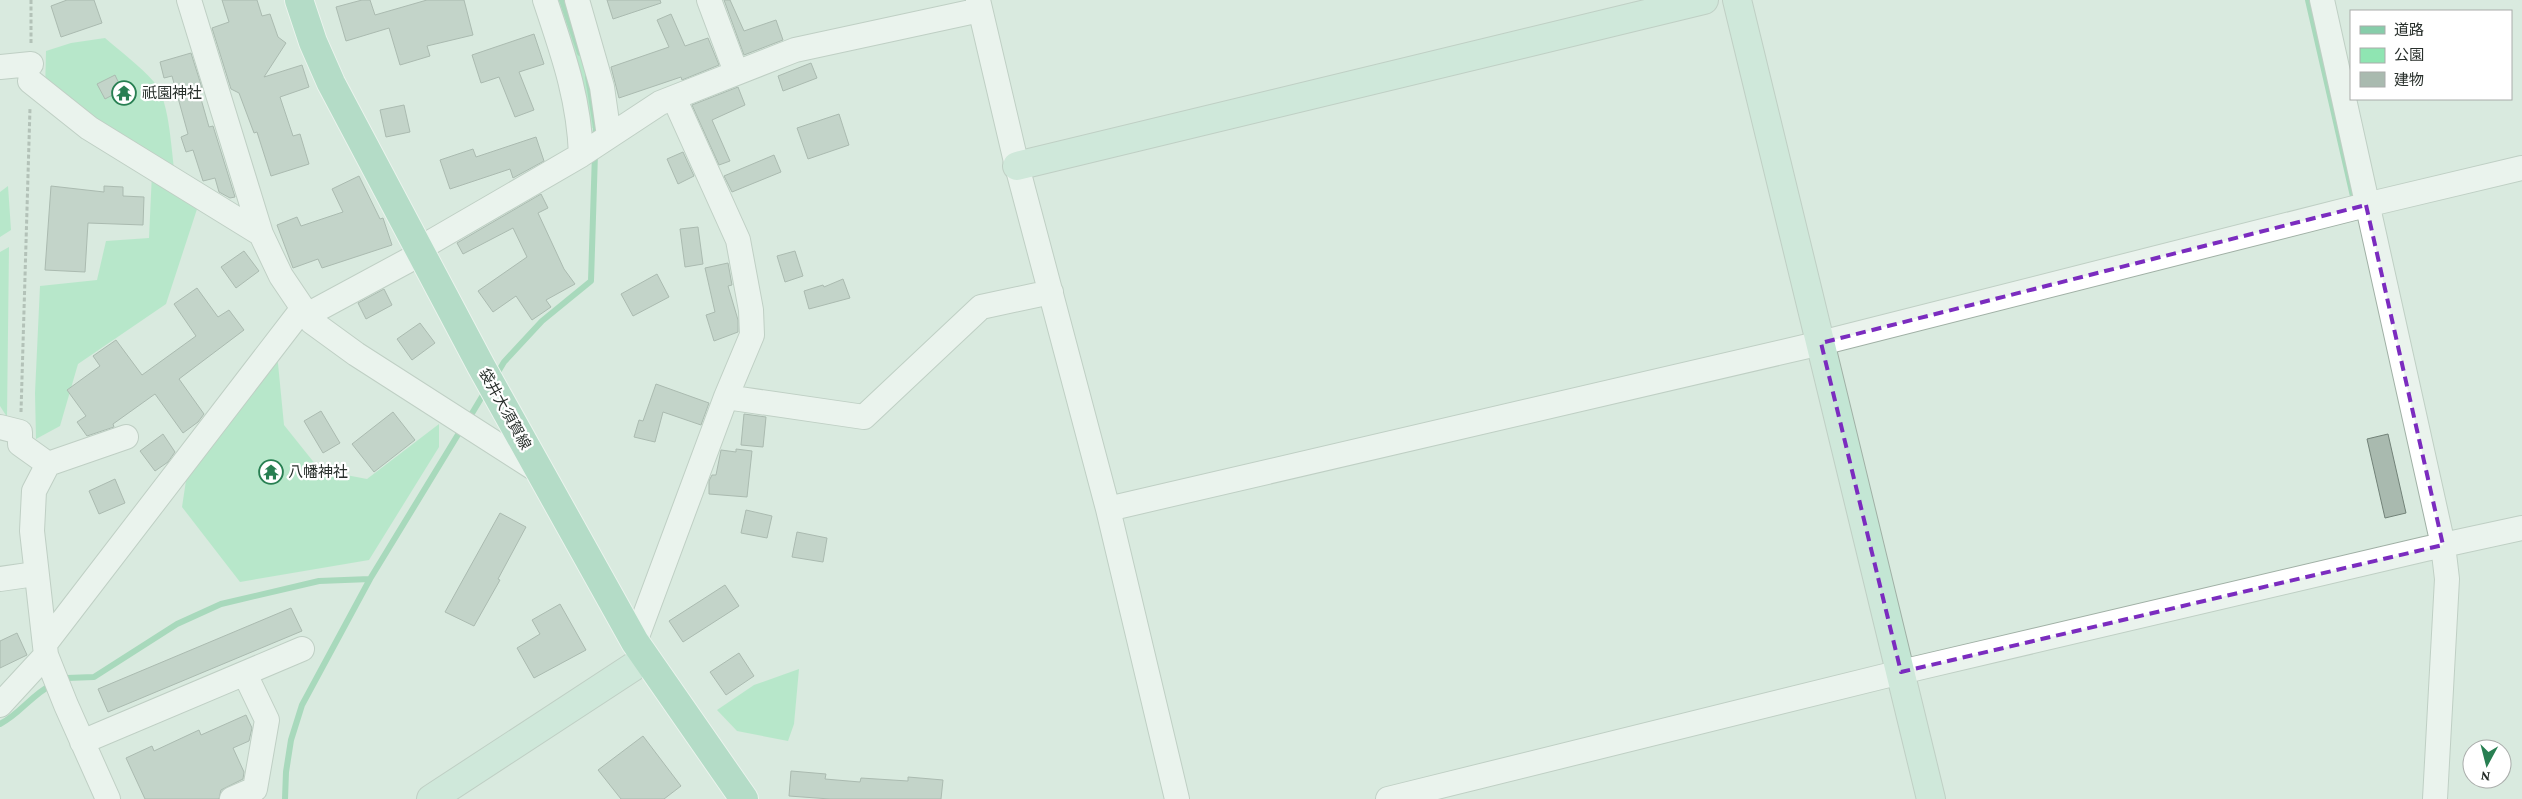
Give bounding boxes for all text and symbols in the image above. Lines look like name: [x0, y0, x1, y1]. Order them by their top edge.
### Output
legend: [2350, 10, 2512, 100]
text: 道路: [2394, 22, 2424, 38]
text: 公園: [2394, 47, 2424, 63]
text: 建物: [2394, 72, 2424, 88]
temple icon: 祇園神社: [111, 80, 137, 106]
place label: 祇園神社: [142, 85, 202, 101]
street label: 袋井大須賀線: [476, 365, 535, 452]
temple icon: 八幡神社: [258, 459, 284, 485]
place label: 八幡神社: [288, 464, 348, 480]
north arrow: [2462, 739, 2512, 789]
text: N: [2479, 768, 2491, 785]

